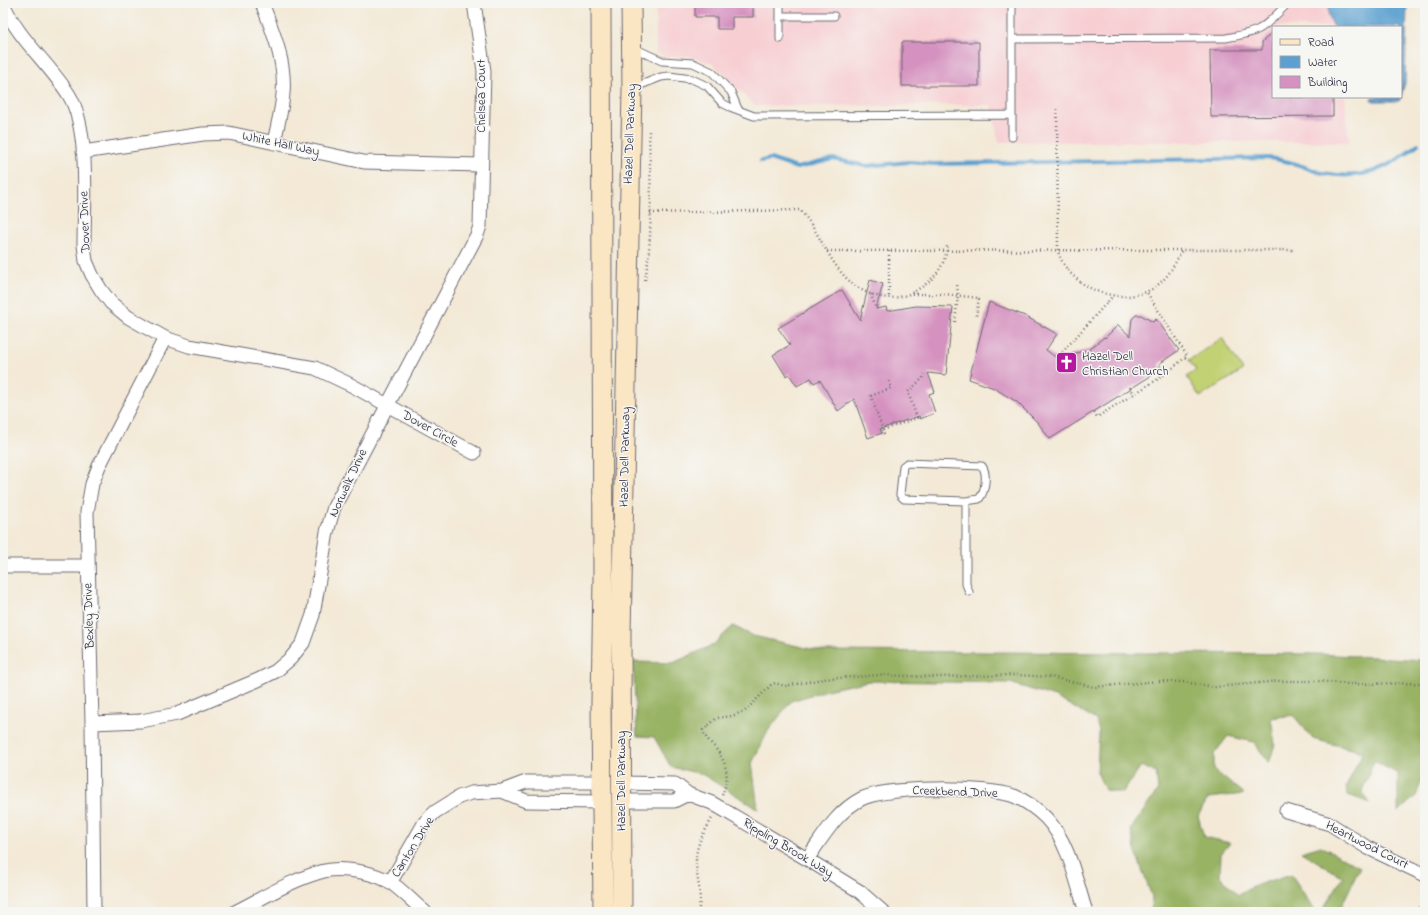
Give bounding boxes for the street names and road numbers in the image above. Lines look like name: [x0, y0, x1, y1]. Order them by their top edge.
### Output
street label: Chelsea Court: [472, 59, 491, 133]
street label: Hazel Dell Parkway: [619, 83, 642, 185]
street label: White Hall Way: [240, 127, 321, 162]
street label: Dover Drive: [74, 191, 96, 254]
street label: Dover Circle: [397, 405, 462, 452]
street label: Hazel Dell Parkway: [615, 407, 636, 507]
street label: Norwalk Drive: [324, 446, 372, 520]
street label: Bexley Drive: [78, 582, 101, 650]
street label: Hazel Dell Parkway: [612, 731, 632, 831]
street label: Creekbend Drive: [912, 781, 998, 803]
street label: Canton Drive: [387, 813, 439, 881]
street label: Rippling Brook Way: [739, 813, 837, 883]
street label: Heartwood Court: [1322, 816, 1412, 874]

